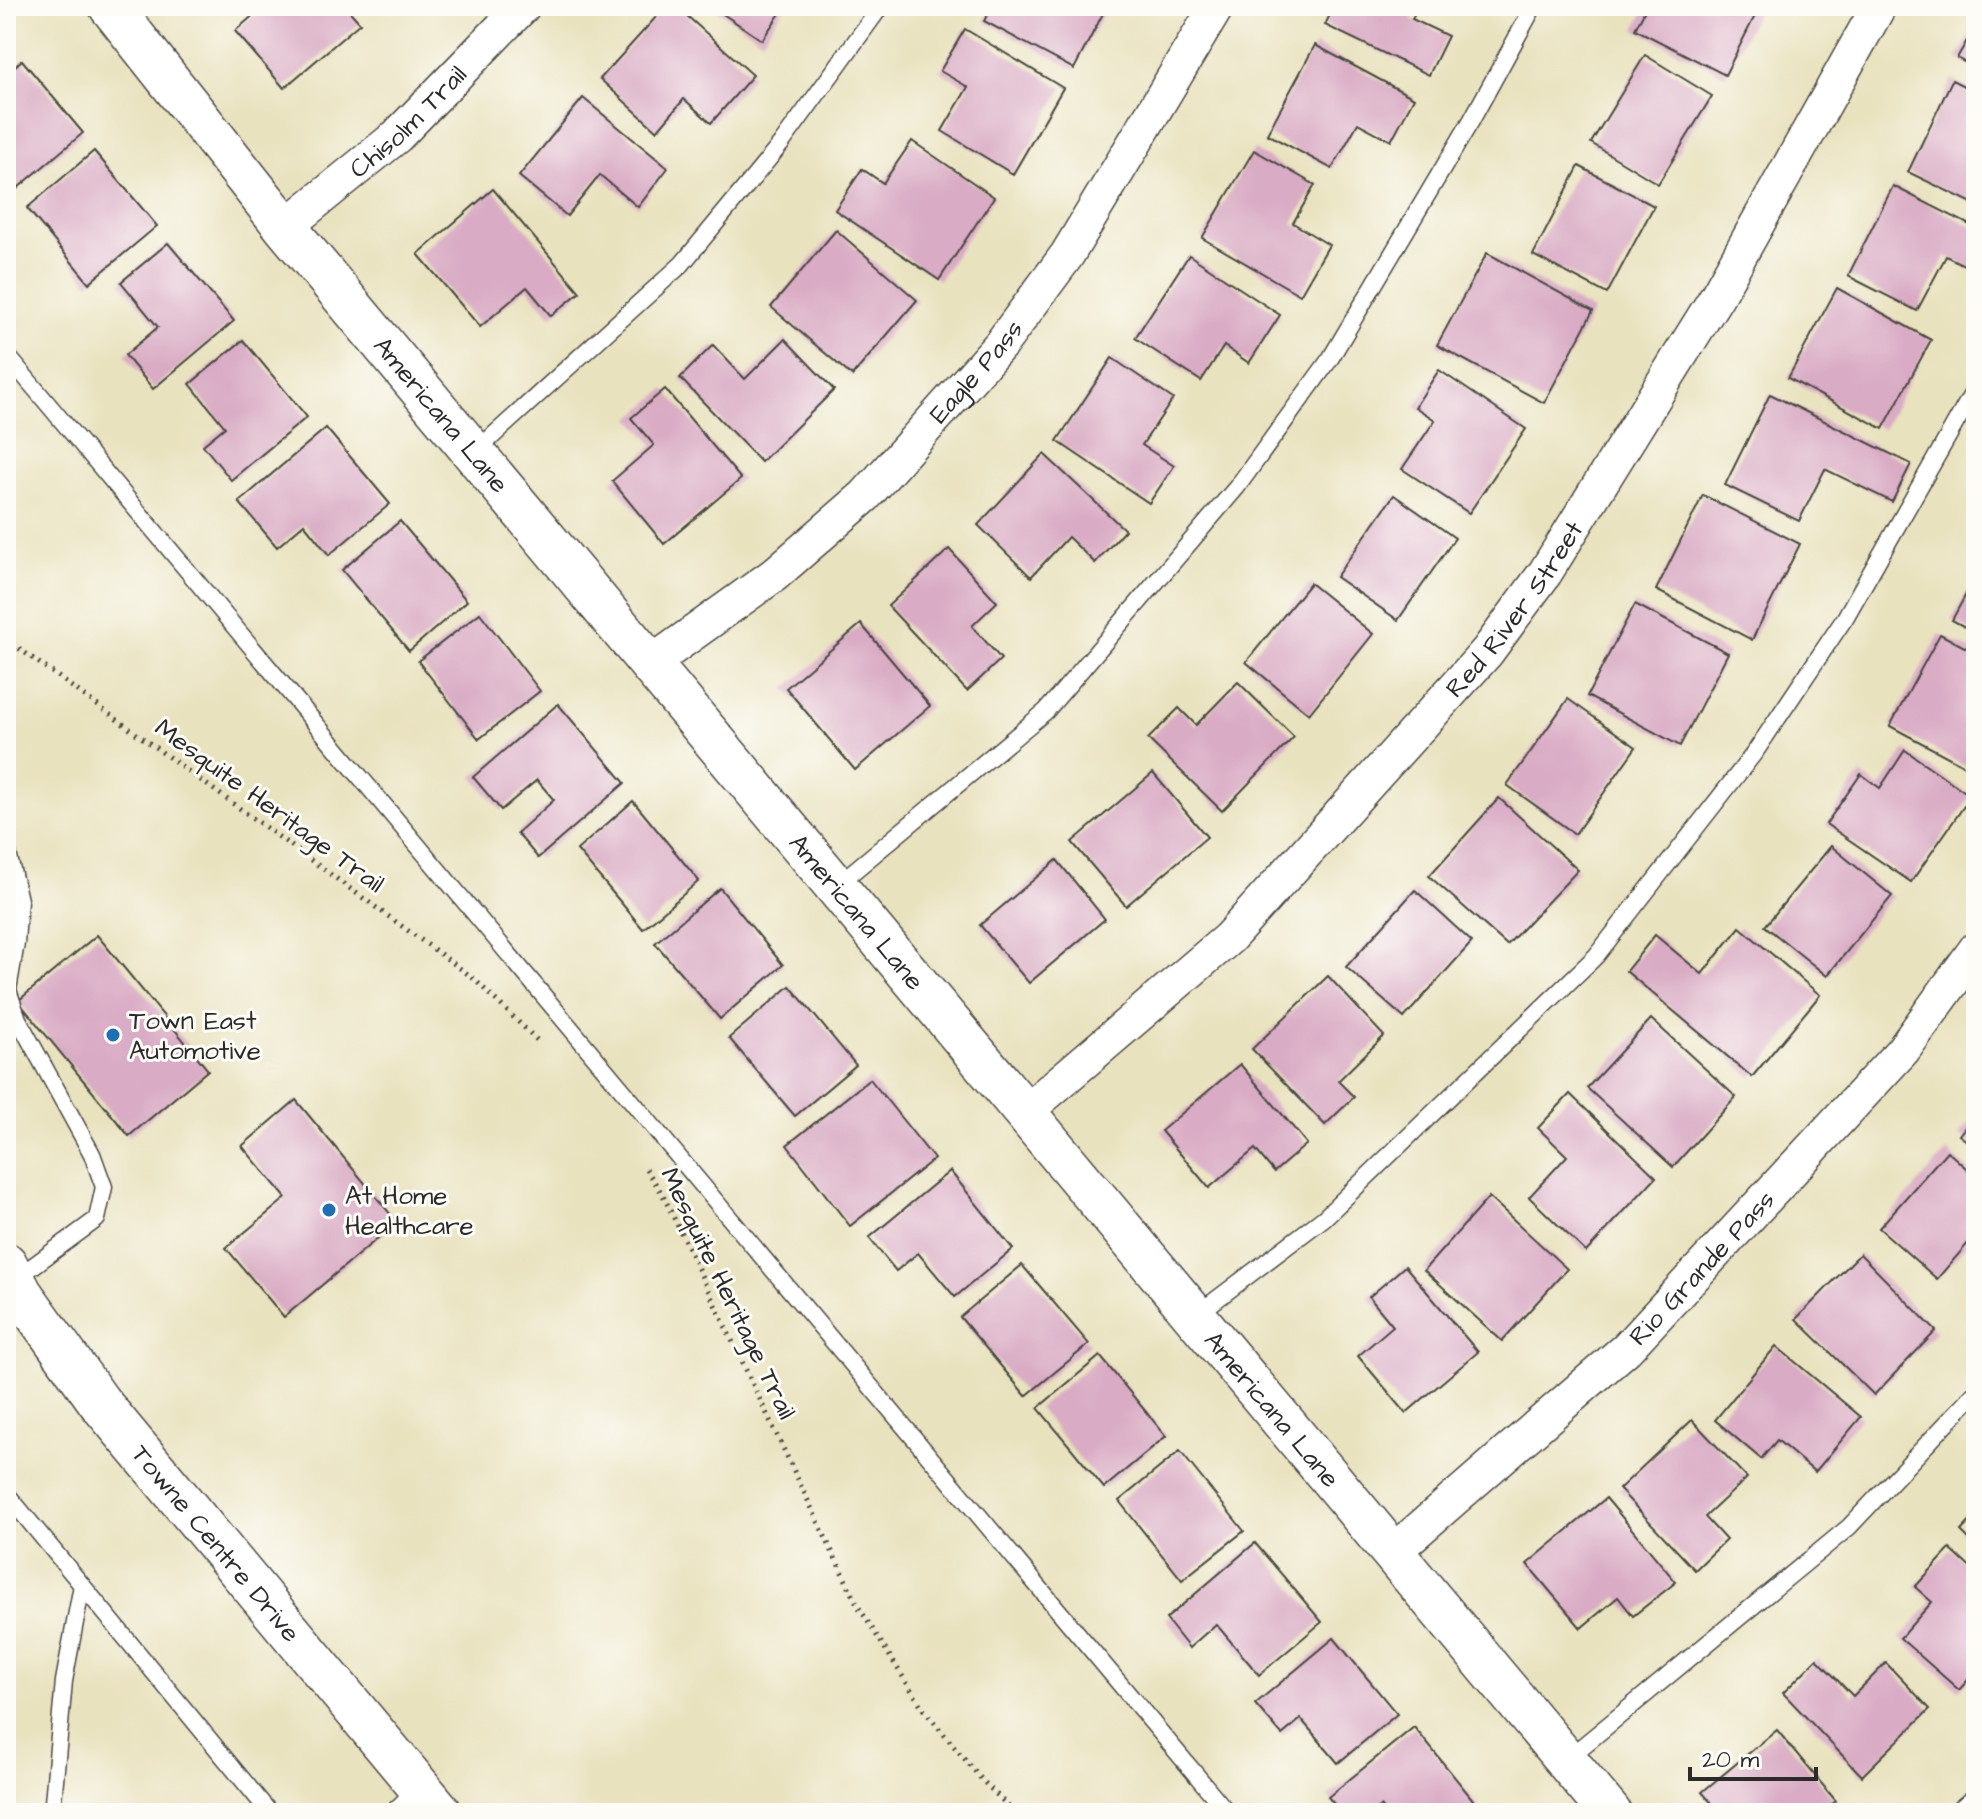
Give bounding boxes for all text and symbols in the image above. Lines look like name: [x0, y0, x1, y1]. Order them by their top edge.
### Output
street label: Chisolm Trail: [342, 58, 475, 187]
street label: Eagle Pass: [921, 313, 1032, 431]
street label: Americana Lane: [365, 329, 517, 501]
street label: Red River Street: [1438, 514, 1592, 706]
street label: Mesquite Heritage Trail: [146, 710, 391, 903]
street label: Americana Lane: [780, 826, 932, 998]
place label: Town East Automotive: [129, 1003, 261, 1069]
marker: Town East Automotive: [104, 1026, 122, 1044]
street label: Mesquite Heritage Trail: [650, 1162, 805, 1426]
place label: At Home Healthcare: [345, 1178, 474, 1244]
street label: Rio Grande Pass: [1621, 1183, 1783, 1354]
marker: At Home Healthcare: [320, 1201, 338, 1219]
street label: Americana Lane: [1196, 1324, 1348, 1496]
street label: Towne Centre Drive: [123, 1437, 308, 1650]
scale bar: [1690, 1731, 1816, 1781]
text: 20 m: [1702, 1743, 1759, 1777]

